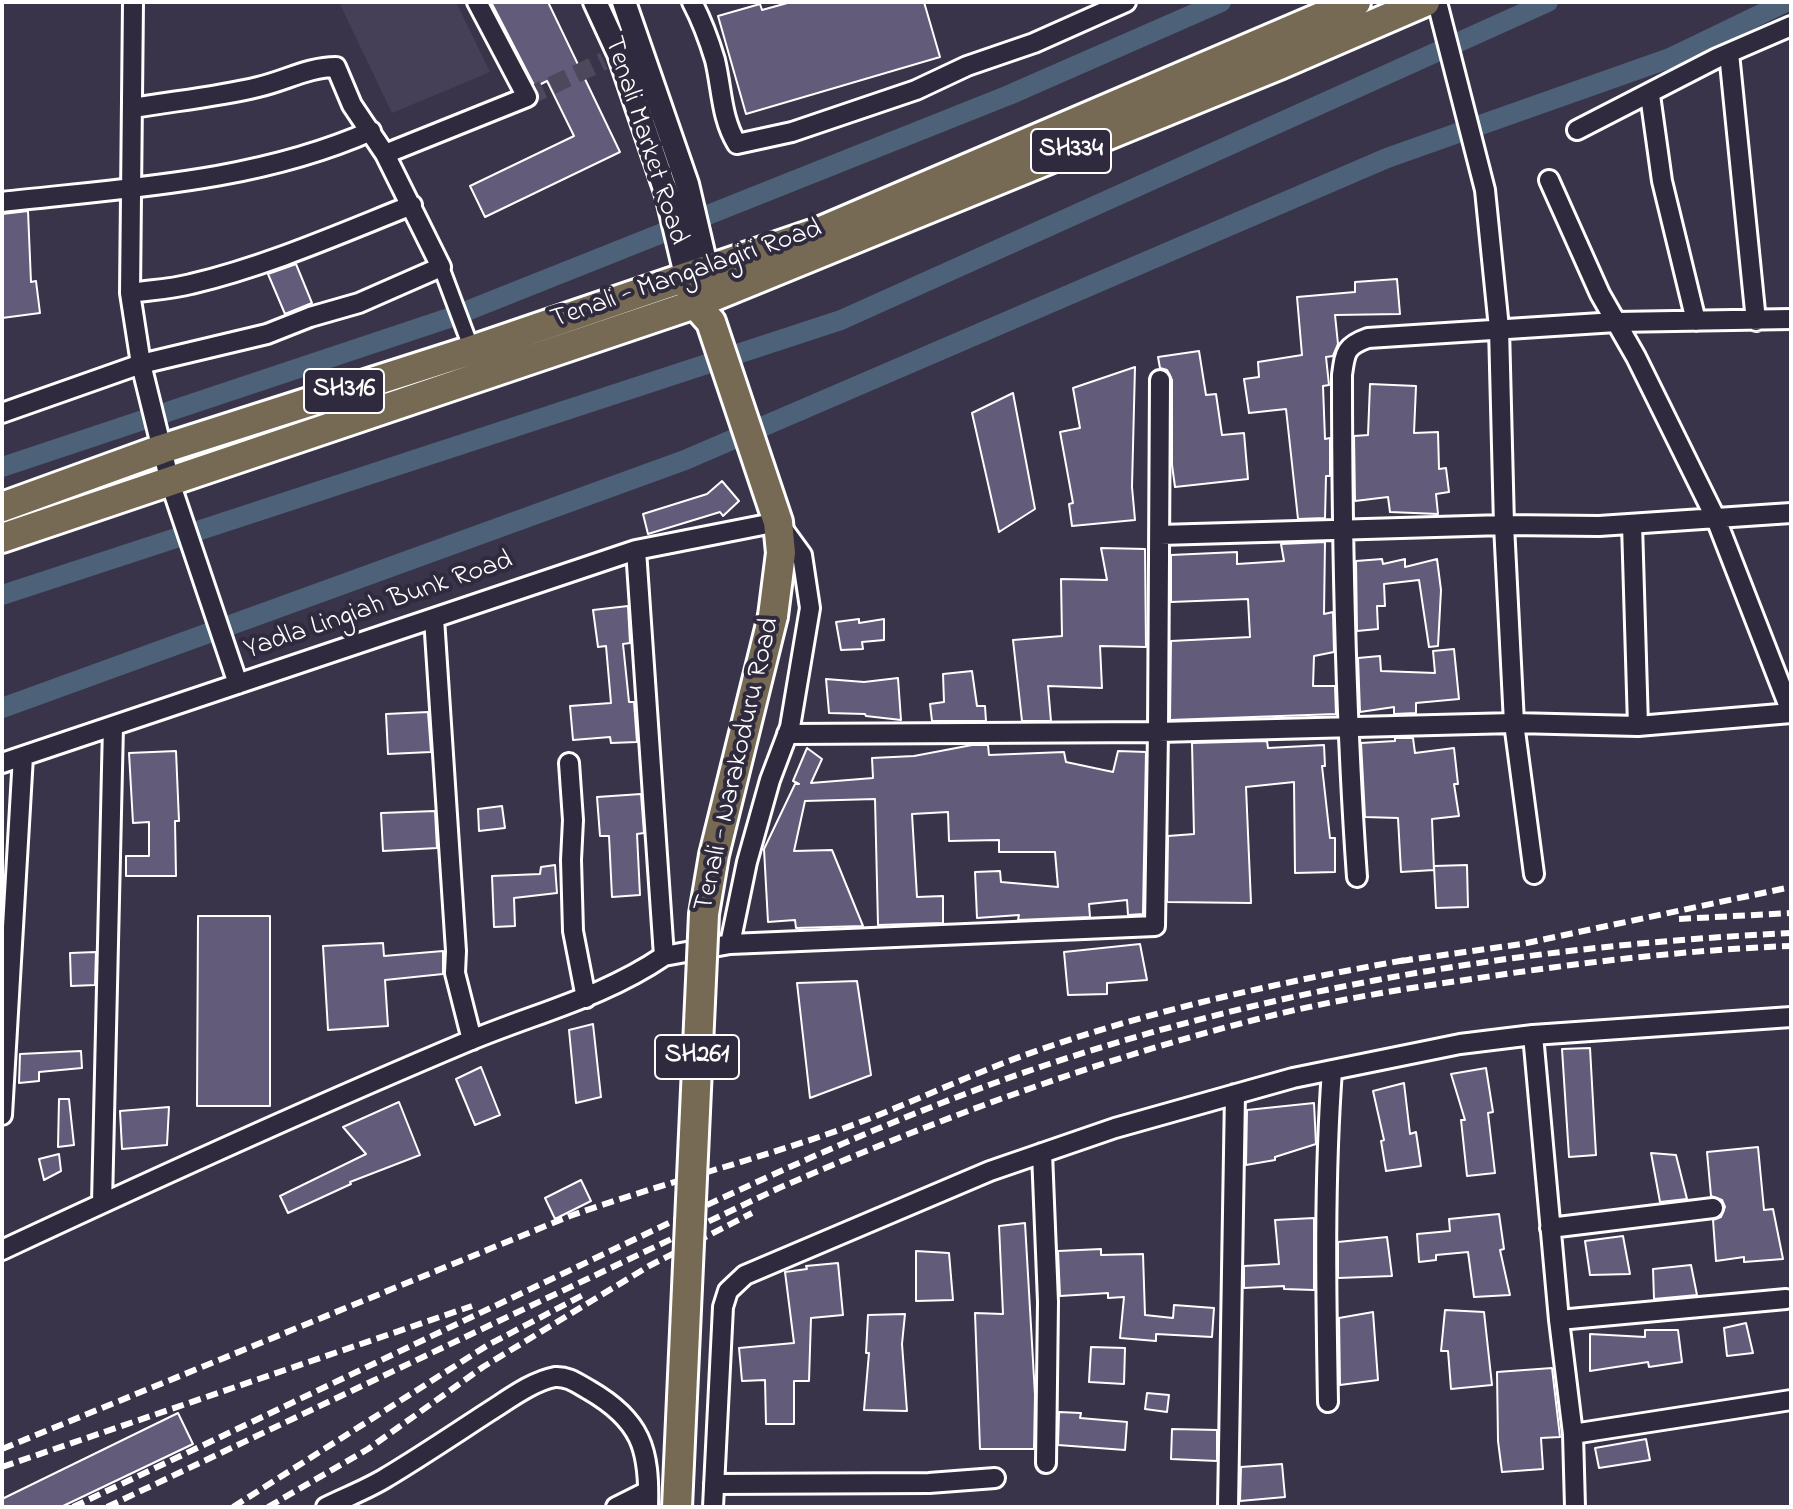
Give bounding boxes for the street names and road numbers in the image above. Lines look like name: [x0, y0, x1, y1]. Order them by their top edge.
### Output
street label: Tenali Market Road: [594, 33, 694, 249]
road number: SH334: [1031, 129, 1111, 173]
street label: Tenali - Mangalagiri Road: [547, 214, 827, 338]
road number: SH316: [304, 369, 384, 413]
street label: Yadla Lingiah Bunk Road: [240, 545, 518, 669]
street label: Tenali - Narakoduru Road: [689, 615, 789, 915]
road number: SH261: [655, 1035, 739, 1079]

